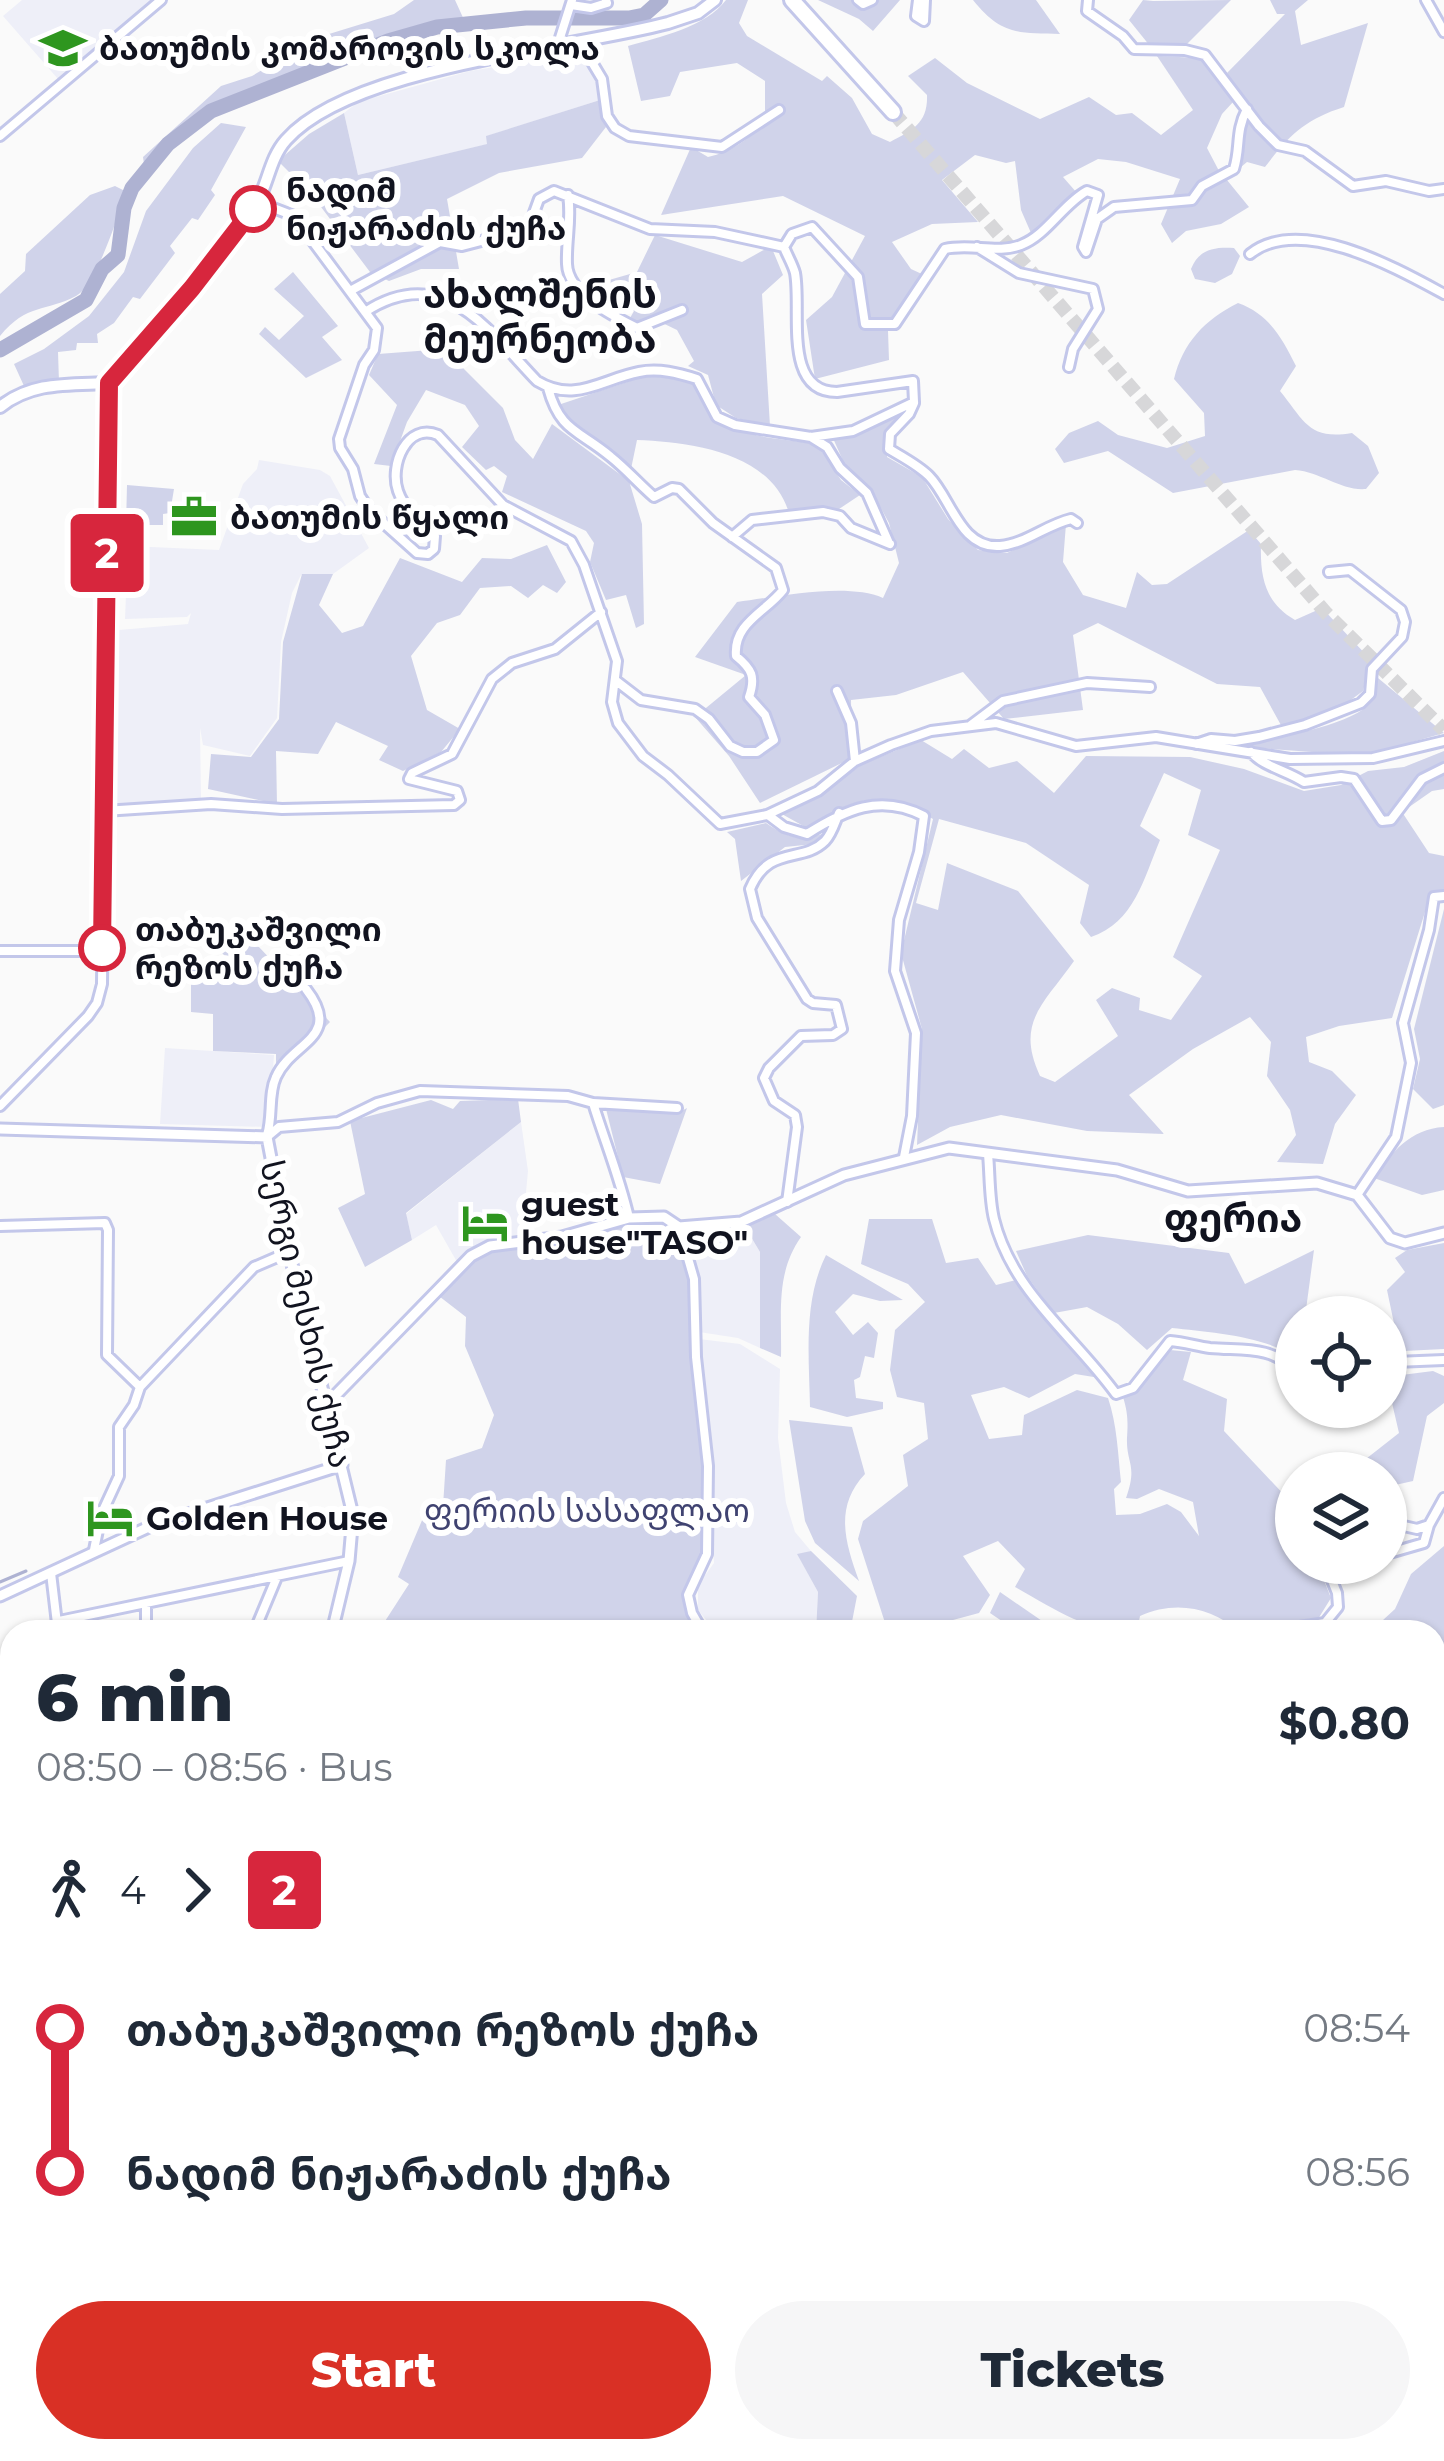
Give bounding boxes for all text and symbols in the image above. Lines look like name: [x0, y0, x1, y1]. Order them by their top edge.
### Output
school or university icon: ბათუმის კომაროვის სკოლა: [38, 23, 88, 73]
place label: ბათუმის კომაროვის სკოლა: [99, 28, 600, 69]
place label: ნადიმ ნიჟარაძის ქუჩა: [286, 170, 566, 248]
marker: ნადიმ ნიჟარაძის ქუჩა: [231, 187, 275, 231]
district label: ახალშენის მეურნეობა: [423, 270, 657, 363]
office icon: ბათუმის წყალი: [169, 492, 219, 542]
place label: ბათუმის წყალი: [230, 497, 509, 538]
line badge: 2: [68, 514, 146, 592]
text: 2: [95, 527, 119, 579]
place label: თაბუკაშვილი რეზოს ქუჩა: [135, 909, 382, 987]
marker: თაბუკაშვილი რეზოს ქუჩა: [80, 926, 124, 970]
street label: სერგი მესხის ქუჩა: [252, 1156, 362, 1472]
place label: guest house"TASO": [521, 1184, 748, 1262]
district label: ფერია: [1164, 1194, 1302, 1242]
hotel icon: guest house"TASO": [460, 1198, 510, 1248]
map controls: [1275, 1296, 1407, 1584]
button: locate: [1275, 1296, 1407, 1428]
button: layers: [1275, 1452, 1407, 1584]
park label: ფერიის სასაფლაო: [424, 1490, 750, 1531]
hotel icon: Golden House: [85, 1493, 135, 1543]
place label: Golden House: [146, 1498, 388, 1538]
text: 6 min: [36, 1657, 234, 1738]
text: $0.80: [1279, 1695, 1410, 1750]
text: 08:50 – 08:56 · Bus: [36, 1743, 393, 1791]
icon: walk: [36, 1857, 102, 1923]
icon: forward: [164, 1857, 230, 1923]
text: 2: [272, 1864, 297, 1916]
text: 4: [120, 1866, 146, 1914]
text: თაბუკაშვილი რეზოს ქუჩა: [126, 2002, 759, 2057]
text: 08:54: [1303, 2004, 1410, 2052]
text: ნადიმ ნიჟარაძის ქუჩა: [126, 2146, 672, 2201]
text: 08:56: [1305, 2148, 1410, 2196]
button: Start: [36, 2301, 711, 2439]
button: Tickets: [735, 2301, 1410, 2439]

